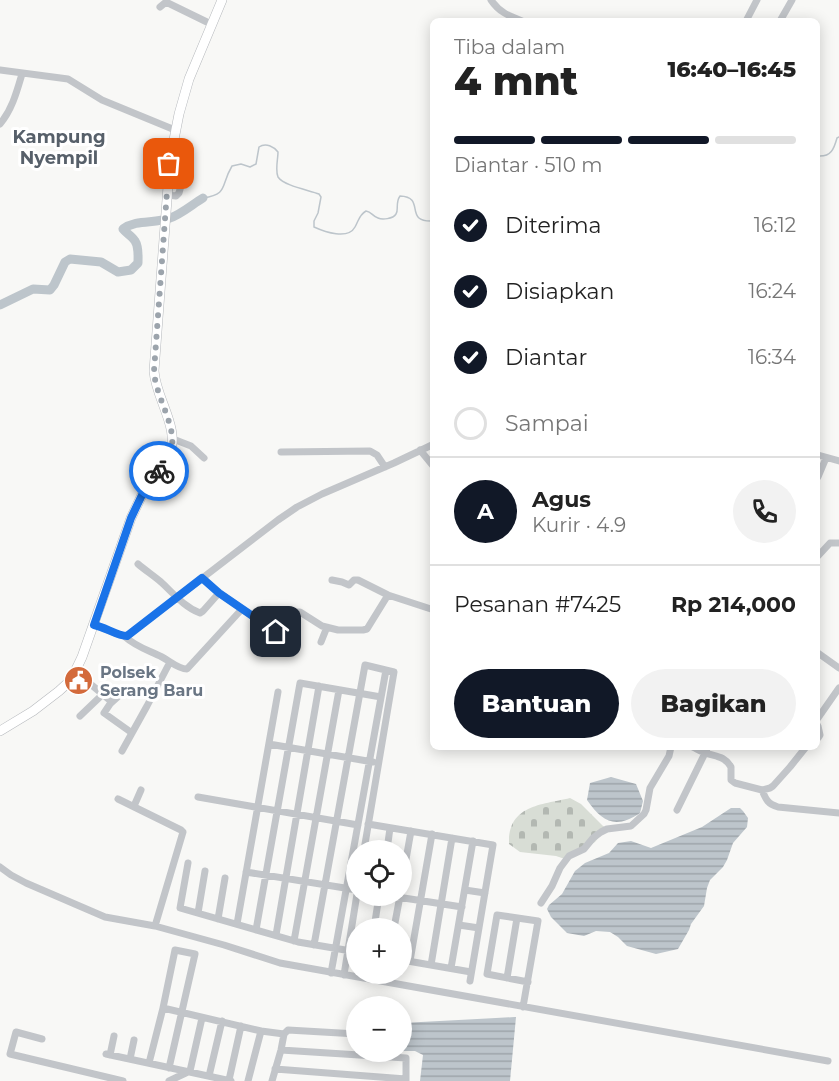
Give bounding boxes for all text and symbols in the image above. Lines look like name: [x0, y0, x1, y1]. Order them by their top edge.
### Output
text: Tiba dalam: [454, 35, 565, 59]
text: 16:40–16:45: [667, 56, 796, 83]
text: 4 mnt: [454, 57, 578, 105]
district label: Kampung Nyempil: [13, 126, 106, 169]
pin: [143, 138, 194, 189]
icon: bag: [152, 147, 185, 180]
text: Diantar · 510 m: [454, 153, 603, 177]
icon: check: [454, 209, 487, 242]
text: Diterima: [505, 212, 602, 239]
text: 16:12: [754, 213, 796, 237]
icon: check: [454, 275, 487, 308]
text: Disiapkan: [505, 278, 614, 305]
text: 16:24: [748, 279, 796, 303]
icon: check: [454, 341, 487, 374]
text: Diantar: [505, 344, 587, 371]
text: 16:34: [748, 345, 796, 369]
text: Sampai: [505, 410, 589, 437]
courier: [129, 441, 189, 501]
icon: bike: [143, 455, 176, 488]
button: phone: [733, 480, 796, 543]
text: Agus: [532, 486, 591, 513]
text: A: [477, 498, 494, 525]
text: Kurir · 4.9: [532, 513, 626, 537]
text: Pesanan #7425: [454, 591, 621, 618]
text: Rp 214,000: [671, 591, 796, 618]
pin: [250, 606, 301, 657]
icon: home: [259, 615, 292, 648]
place label: Polsek Serang Baru: [100, 663, 203, 700]
public building icon: Polsek Serang Baru: [63, 665, 95, 697]
button: Bantuan: [454, 669, 619, 738]
button: Bagikan: [631, 669, 796, 738]
map controls: [346, 840, 412, 1062]
button: locate: [346, 840, 412, 906]
button: +: [346, 918, 412, 984]
button: −: [346, 996, 412, 1062]

